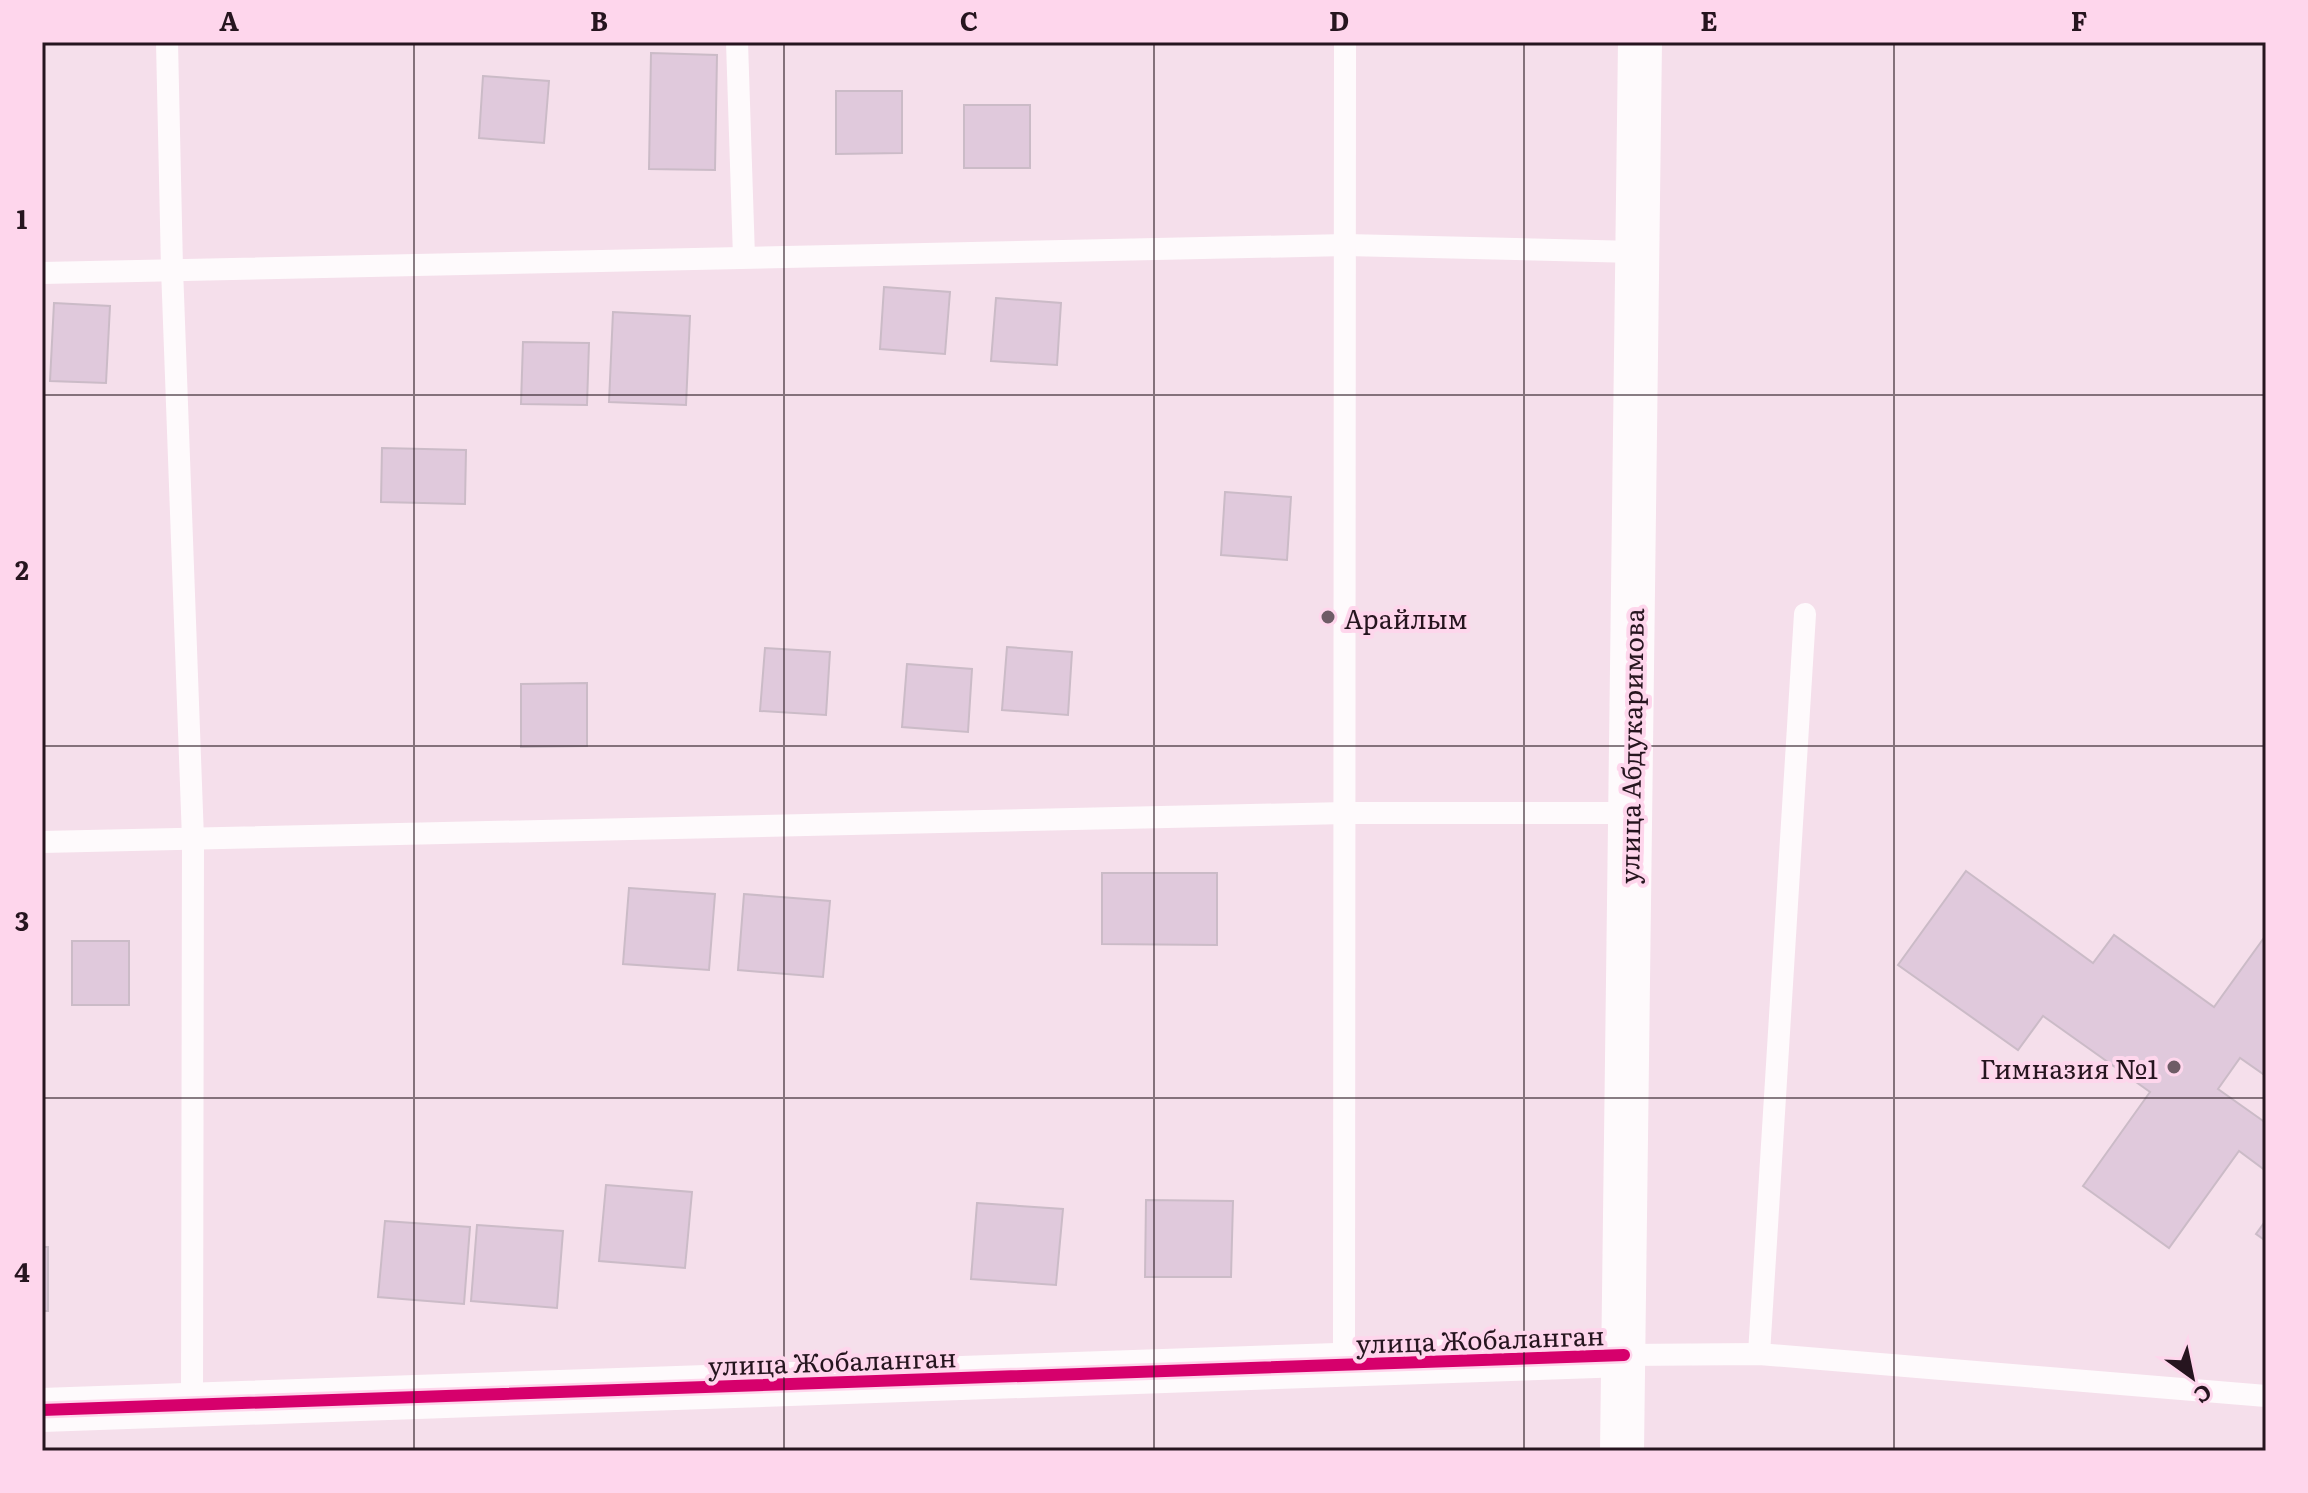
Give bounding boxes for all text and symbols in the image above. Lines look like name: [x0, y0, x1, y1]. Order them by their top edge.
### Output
text: A: [219, 0, 239, 39]
text: B: [590, 0, 608, 39]
text: C: [960, 0, 978, 39]
text: D: [1329, 0, 1349, 39]
text: E: [1700, 0, 1718, 39]
text: F: [2071, 0, 2087, 39]
text: 1: [17, 198, 28, 237]
text: 2: [15, 549, 29, 588]
place label: Арайлым: [1344, 598, 1468, 637]
marker: Арайлым: [1319, 608, 1337, 626]
street label: улица Абдукаримова: [1608, 608, 1652, 884]
text: 3: [15, 900, 29, 939]
place label: Гимназия №1: [1980, 1048, 2158, 1087]
marker: Гимназия №1: [2165, 1058, 2183, 1076]
text: 4: [14, 1251, 30, 1290]
street label: улица Жобаланган: [1355, 1314, 1605, 1362]
street label: улица Жобаланган: [707, 1336, 957, 1384]
north arrow: [2152, 1337, 2232, 1417]
text: С: [2188, 1377, 2219, 1413]

